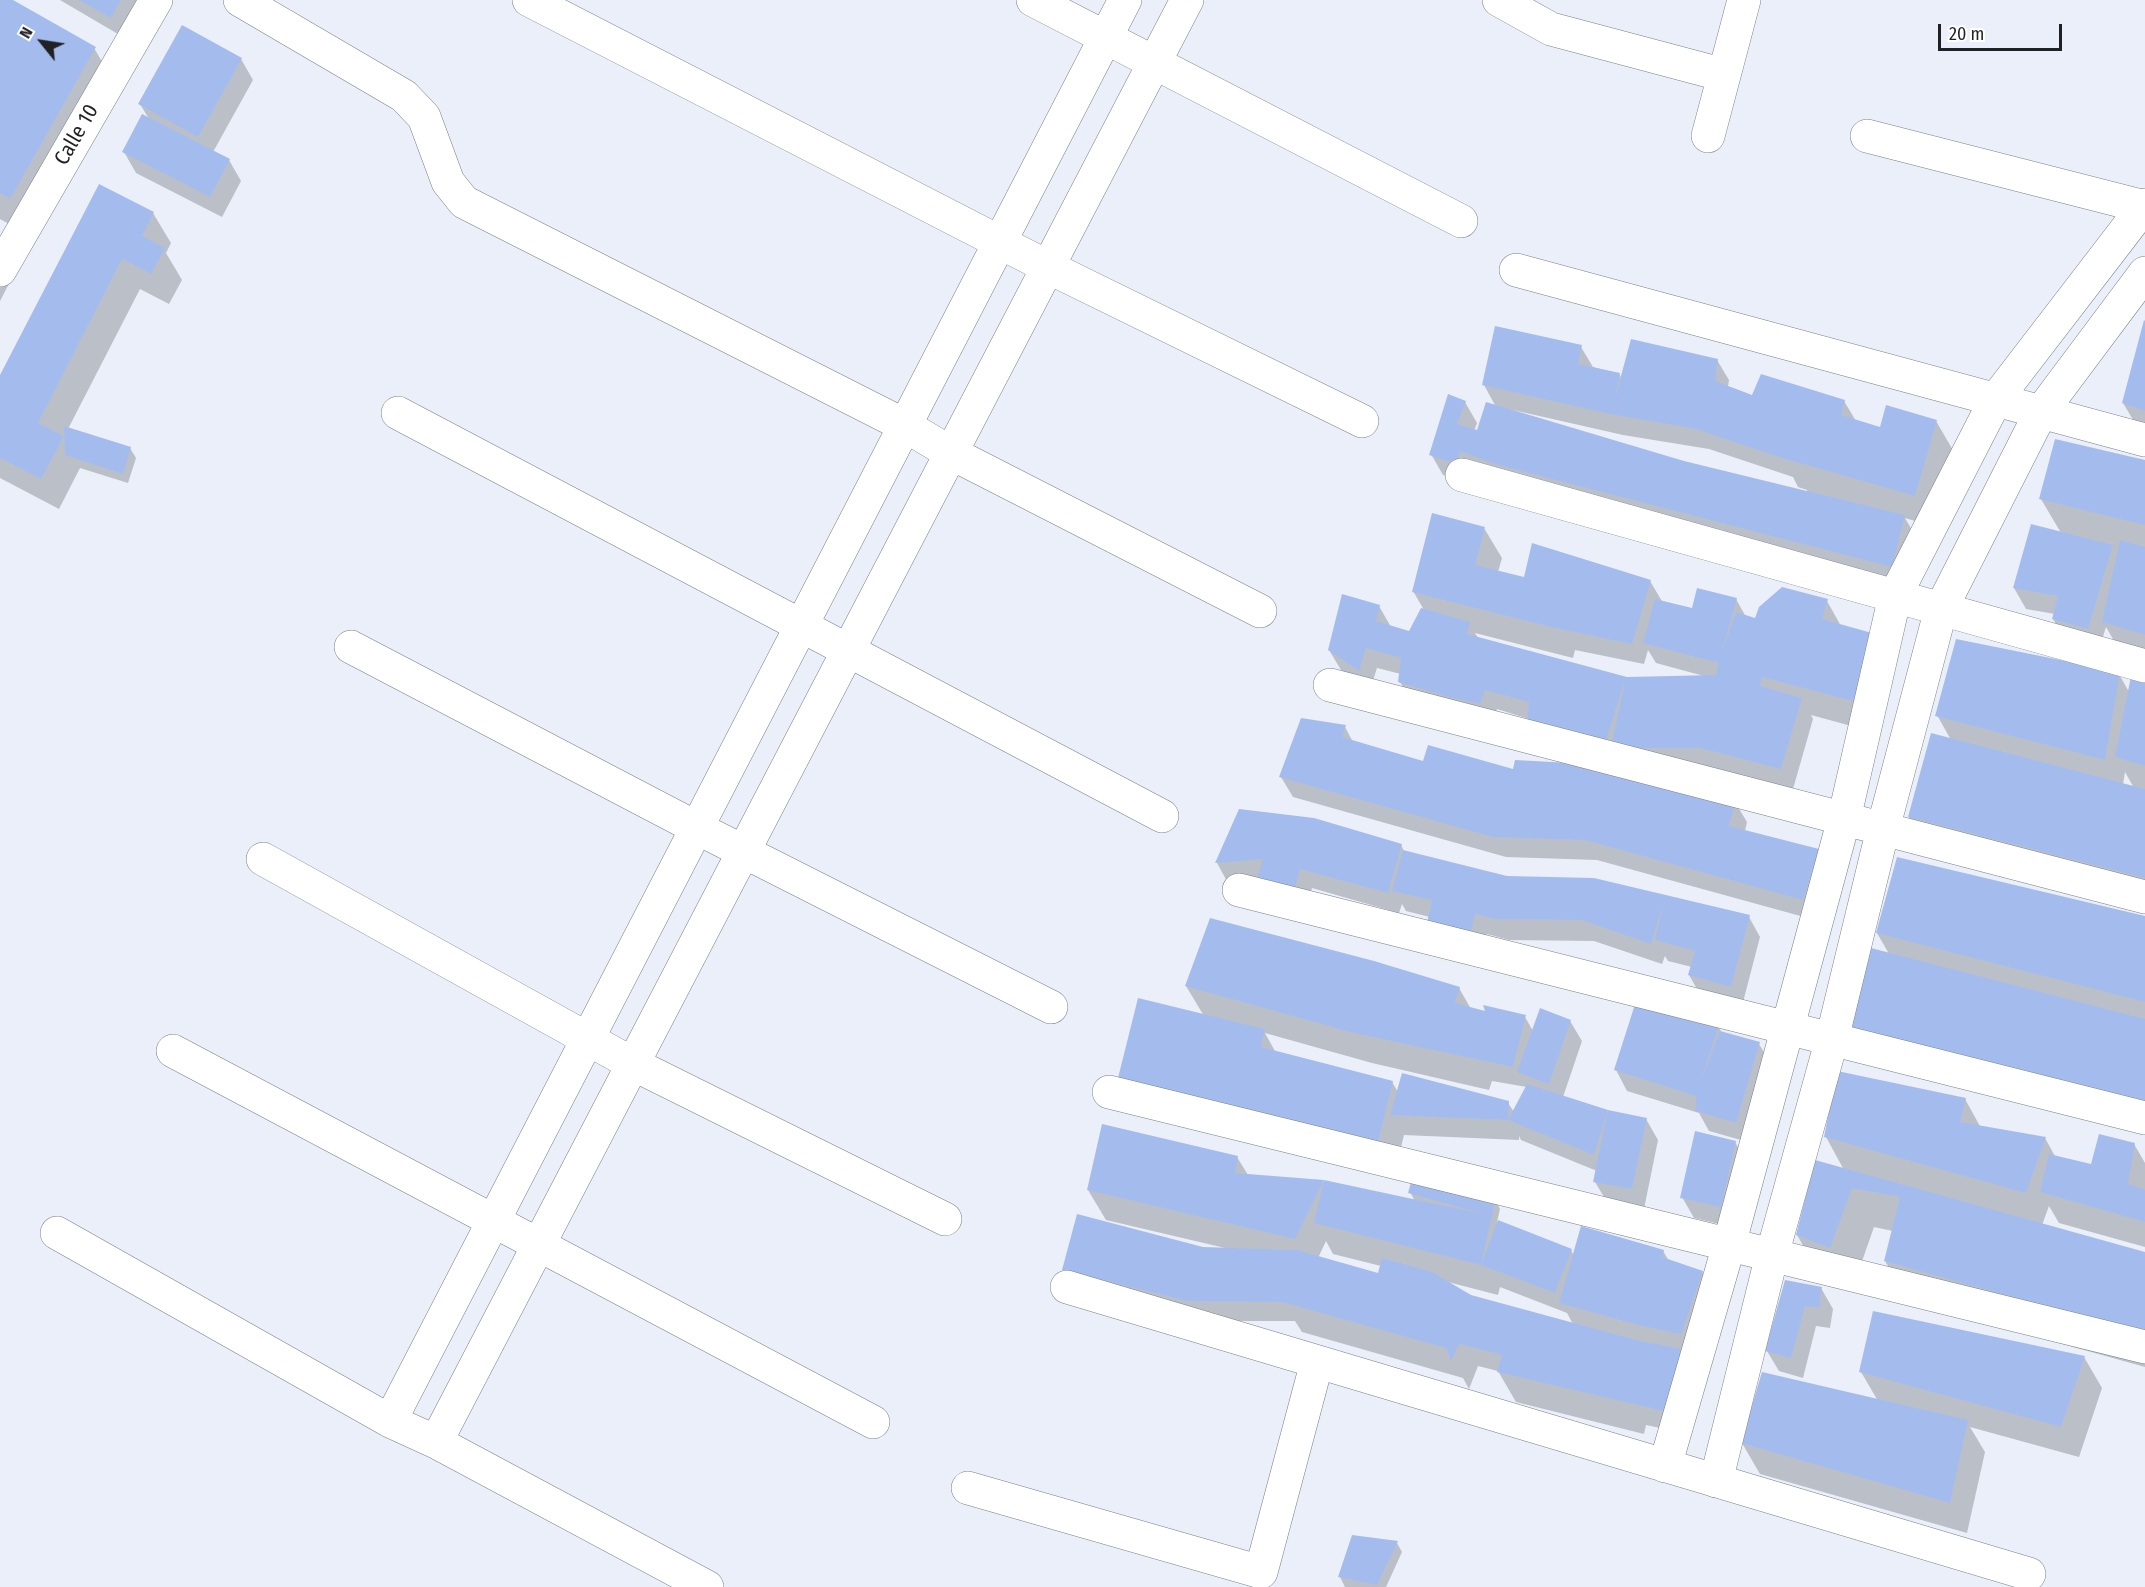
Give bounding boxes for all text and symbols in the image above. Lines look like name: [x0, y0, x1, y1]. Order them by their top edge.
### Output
north arrow: [12, 12, 72, 72]
scale bar: [1941, 12, 2066, 50]
text: 20 m: [1949, 23, 1984, 45]
text: N: [15, 24, 37, 42]
street label: Calle 10: [50, 100, 104, 170]

